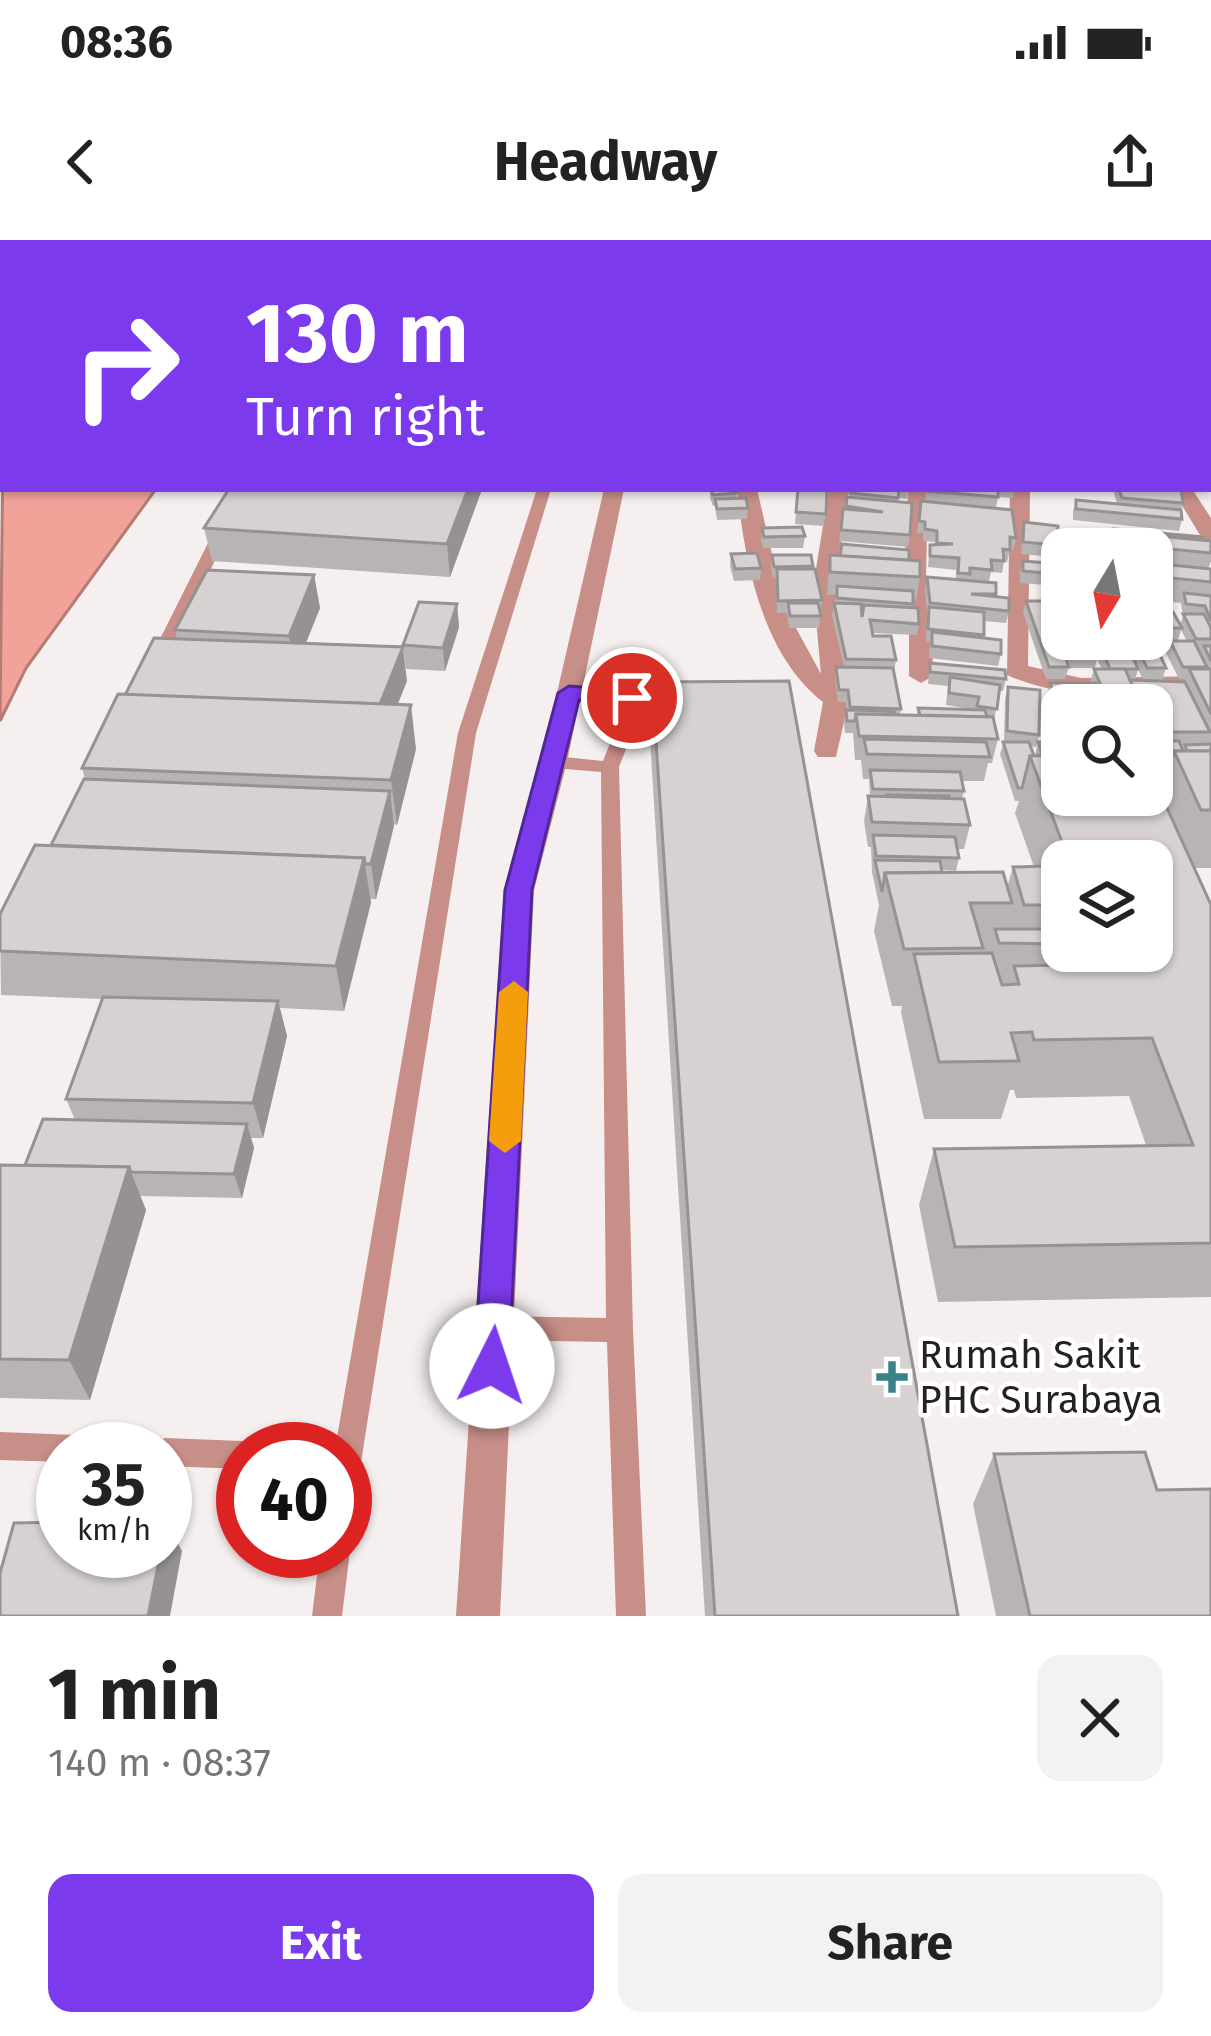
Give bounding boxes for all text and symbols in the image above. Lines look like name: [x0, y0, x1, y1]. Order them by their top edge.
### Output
text: 08:36: [60, 15, 173, 69]
icon: back: [48, 129, 114, 195]
icon: share: [1097, 129, 1163, 195]
text: Headway: [494, 130, 717, 194]
text: 130 m: [246, 283, 469, 384]
icon: right: [48, 288, 204, 444]
text: Turn right: [246, 385, 485, 449]
north arrow: [1041, 528, 1173, 660]
map controls: [1041, 528, 1173, 972]
pin: [581, 647, 683, 749]
icon: arrive: [599, 665, 665, 731]
button: search: [1041, 684, 1173, 816]
button: layers: [1041, 840, 1173, 972]
position arrow: [429, 1303, 555, 1429]
place label: Rumah Sakit PHC Surabaya: [919, 1332, 1162, 1423]
marker: Rumah Sakit PHC Surabaya: [876, 1361, 908, 1393]
speed limit sign: 40: [216, 1422, 372, 1578]
text: 35: [82, 1449, 146, 1521]
text: km/h: [77, 1512, 151, 1548]
text: 1 min: [48, 1652, 221, 1738]
button: close: [1037, 1655, 1163, 1781]
text: 140 m · 08:37: [48, 1740, 271, 1786]
button: Exit: [48, 1874, 594, 2012]
button: Share: [618, 1874, 1163, 2012]

